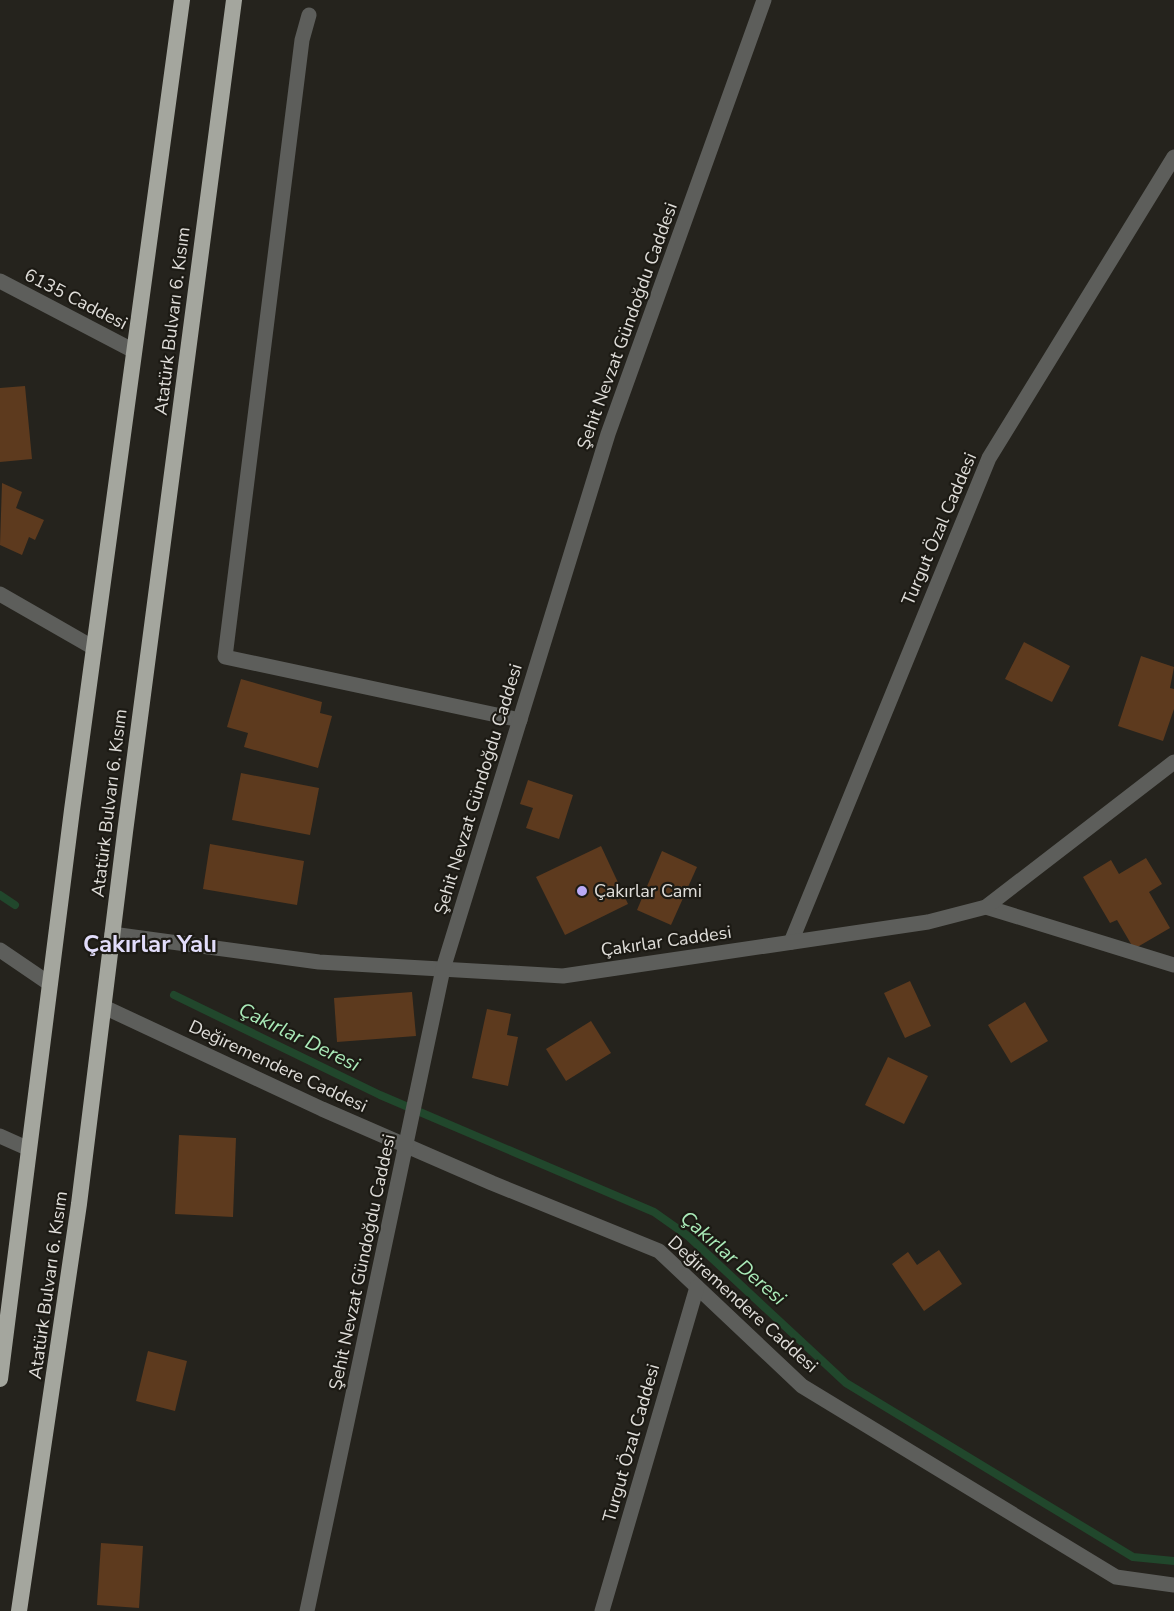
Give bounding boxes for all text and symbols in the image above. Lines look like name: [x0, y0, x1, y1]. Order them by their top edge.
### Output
street label: Şehit Nevzat Gündoğdu Caddesi: [571, 199, 683, 453]
street label: Atatürk Bulvarı 6. Kısım: [149, 225, 195, 417]
street label: 6135 Caddesi: [20, 263, 132, 335]
street label: Turgut Özal Caddesi: [896, 449, 982, 609]
street label: Şehit Nevzat Gündoğdu Caddesi: [428, 661, 528, 917]
street label: Atatürk Bulvarı 6. Kısım: [86, 707, 132, 899]
place label: Çakırlar Cami: [594, 879, 702, 903]
marker: Çakırlar Cami: [575, 884, 589, 898]
street label: Çakırlar Caddesi: [599, 920, 733, 962]
district label: Çakırlar Yalı: [83, 928, 217, 960]
water label: Çakırlar Deresi: [234, 996, 364, 1078]
street label: Değiremendere Caddesi: [185, 1014, 371, 1118]
street label: Şehit Nevzat Gündoğdu Caddesi: [323, 1132, 401, 1392]
street label: Atatürk Bulvarı 6. Kısım: [23, 1189, 73, 1381]
water label: Çakırlar Deresi: [674, 1205, 792, 1312]
street label: Değiremendere Caddesi: [663, 1230, 823, 1378]
street label: Turgut Özal Caddesi: [597, 1361, 665, 1525]

